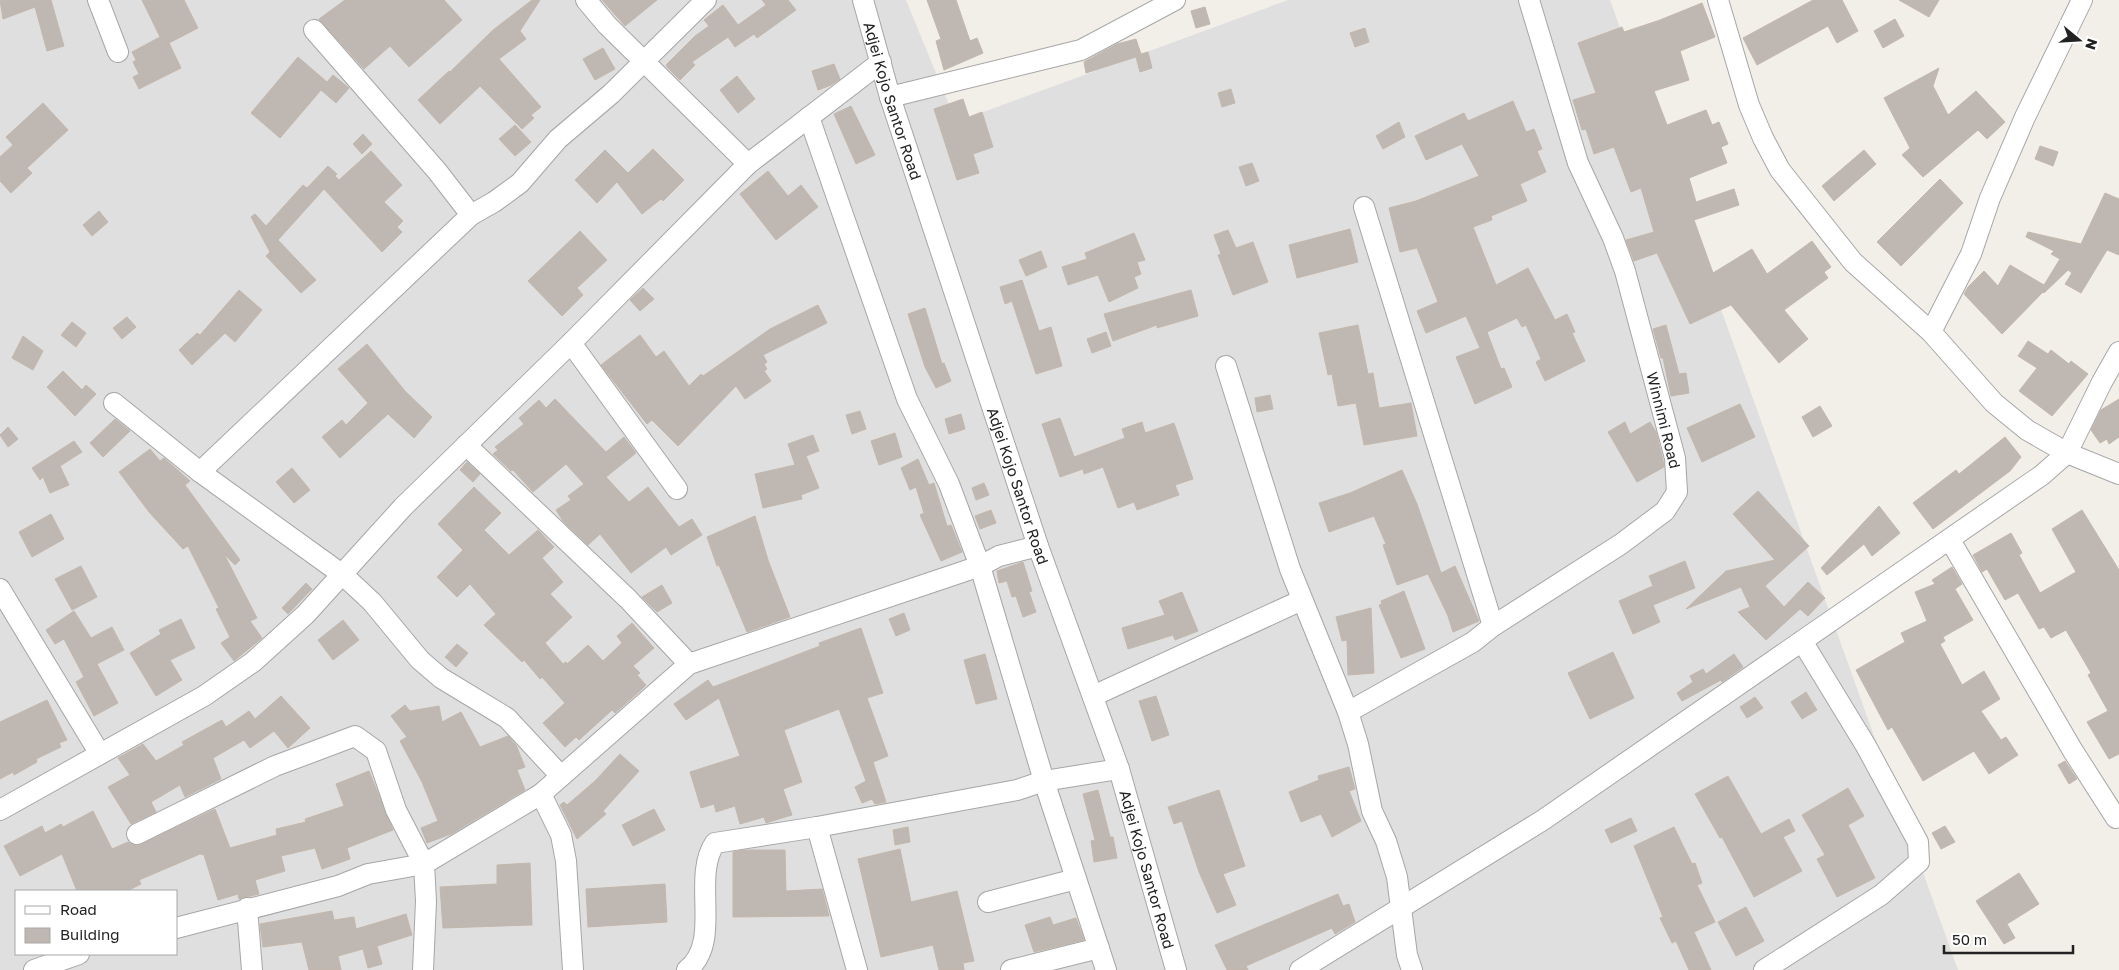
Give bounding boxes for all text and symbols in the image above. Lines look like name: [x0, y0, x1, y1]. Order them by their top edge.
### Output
north arrow: [2054, 15, 2104, 65]
street label: Adjei Kojo Santor Road: [860, 20, 926, 182]
text: N: [2082, 36, 2102, 52]
street label: Winnimi Road: [1643, 370, 1685, 470]
street label: Adjei Kojo Santor Road: [984, 405, 1053, 567]
street label: Adjei Kojo Santor Road: [1116, 788, 1179, 951]
legend: [15, 890, 178, 955]
text: Road: [60, 900, 97, 918]
scale bar: [1944, 922, 2073, 954]
text: Building: [60, 925, 120, 943]
text: 50 m: [1952, 930, 1987, 948]

